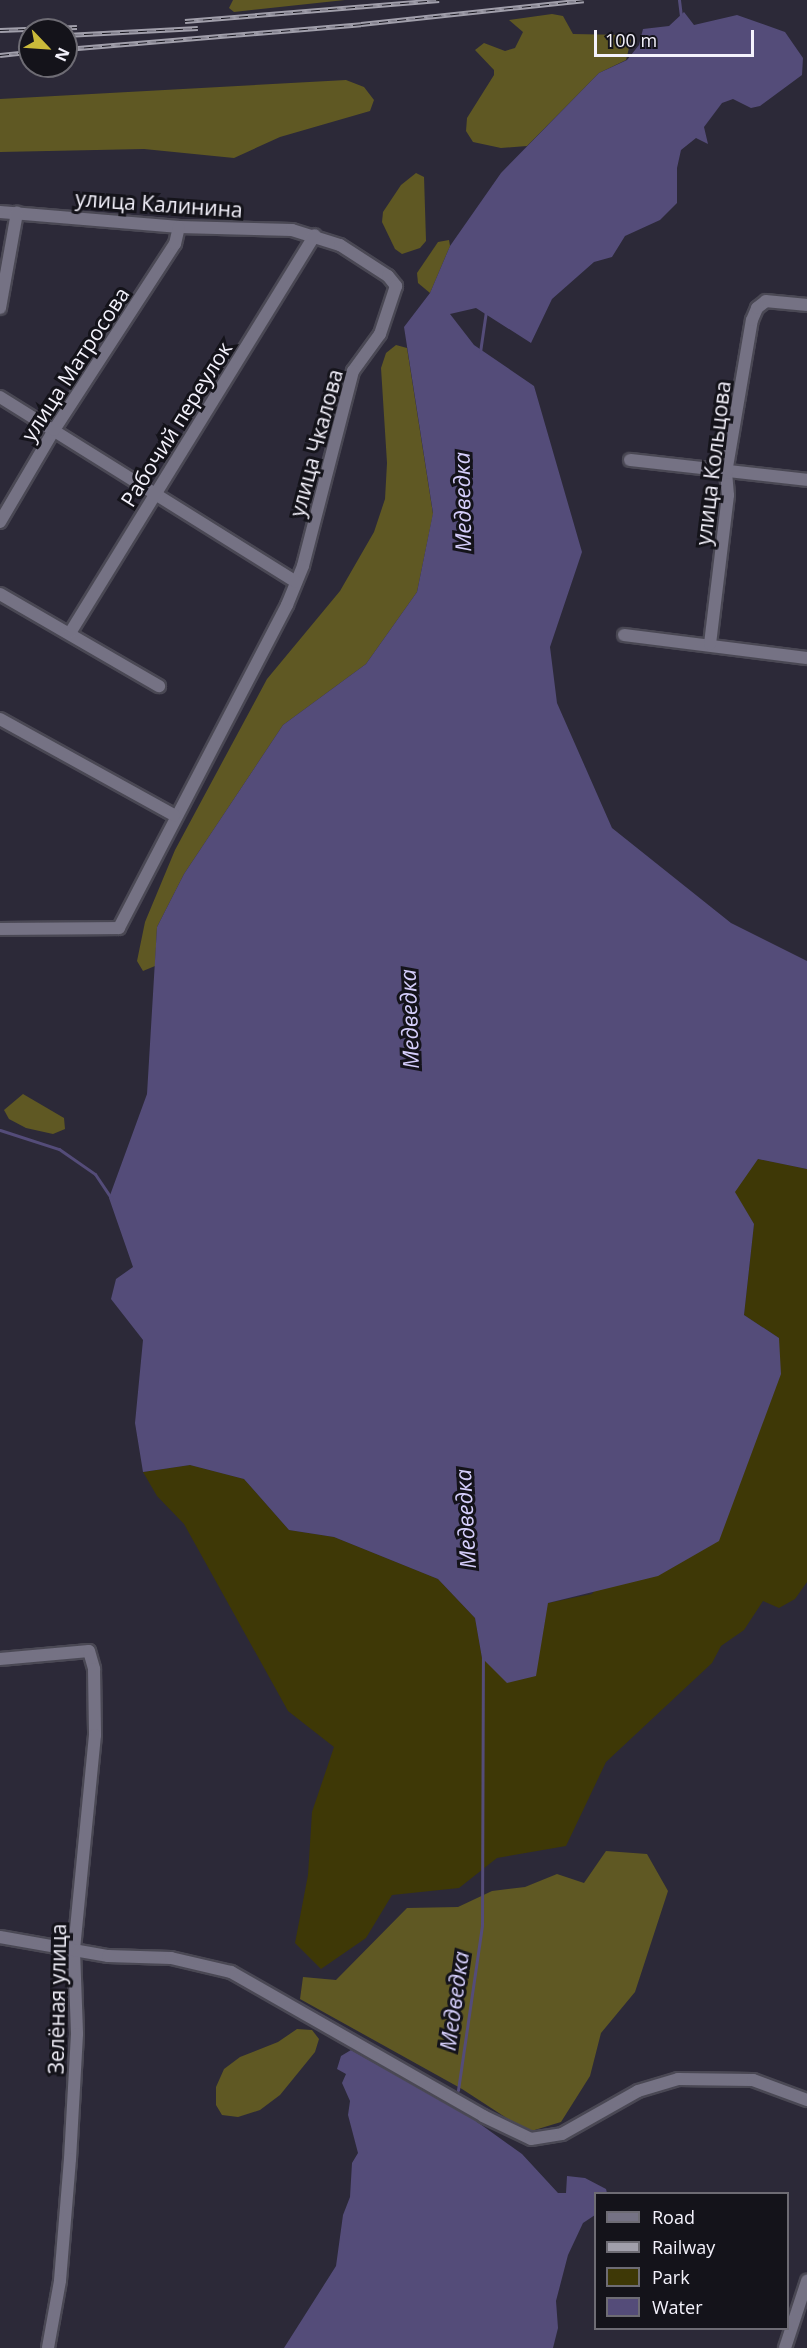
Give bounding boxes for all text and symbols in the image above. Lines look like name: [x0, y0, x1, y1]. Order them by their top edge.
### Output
north arrow: [18, 18, 78, 78]
scale bar: [597, 18, 758, 56]
text: 100 m: [605, 28, 657, 52]
text: N: [50, 44, 75, 65]
street label: улица Калинина: [75, 186, 243, 222]
street label: улица Матросова: [16, 282, 134, 446]
street label: Рабочий переулок: [115, 337, 237, 511]
street label: улица Чкалова: [284, 367, 348, 519]
street label: улица Кольцова: [690, 379, 736, 547]
water label: Медведка: [448, 452, 476, 552]
water label: Медведка: [394, 969, 424, 1069]
water label: Медведка: [449, 1468, 481, 1570]
street label: Зелёная улица: [43, 1923, 71, 2075]
water label: Медведка: [434, 1950, 474, 2052]
legend: [594, 2192, 789, 2330]
text: Road: [652, 2205, 695, 2229]
text: Railway: [652, 2235, 715, 2259]
text: Park: [652, 2265, 690, 2289]
text: Water: [652, 2295, 703, 2319]

